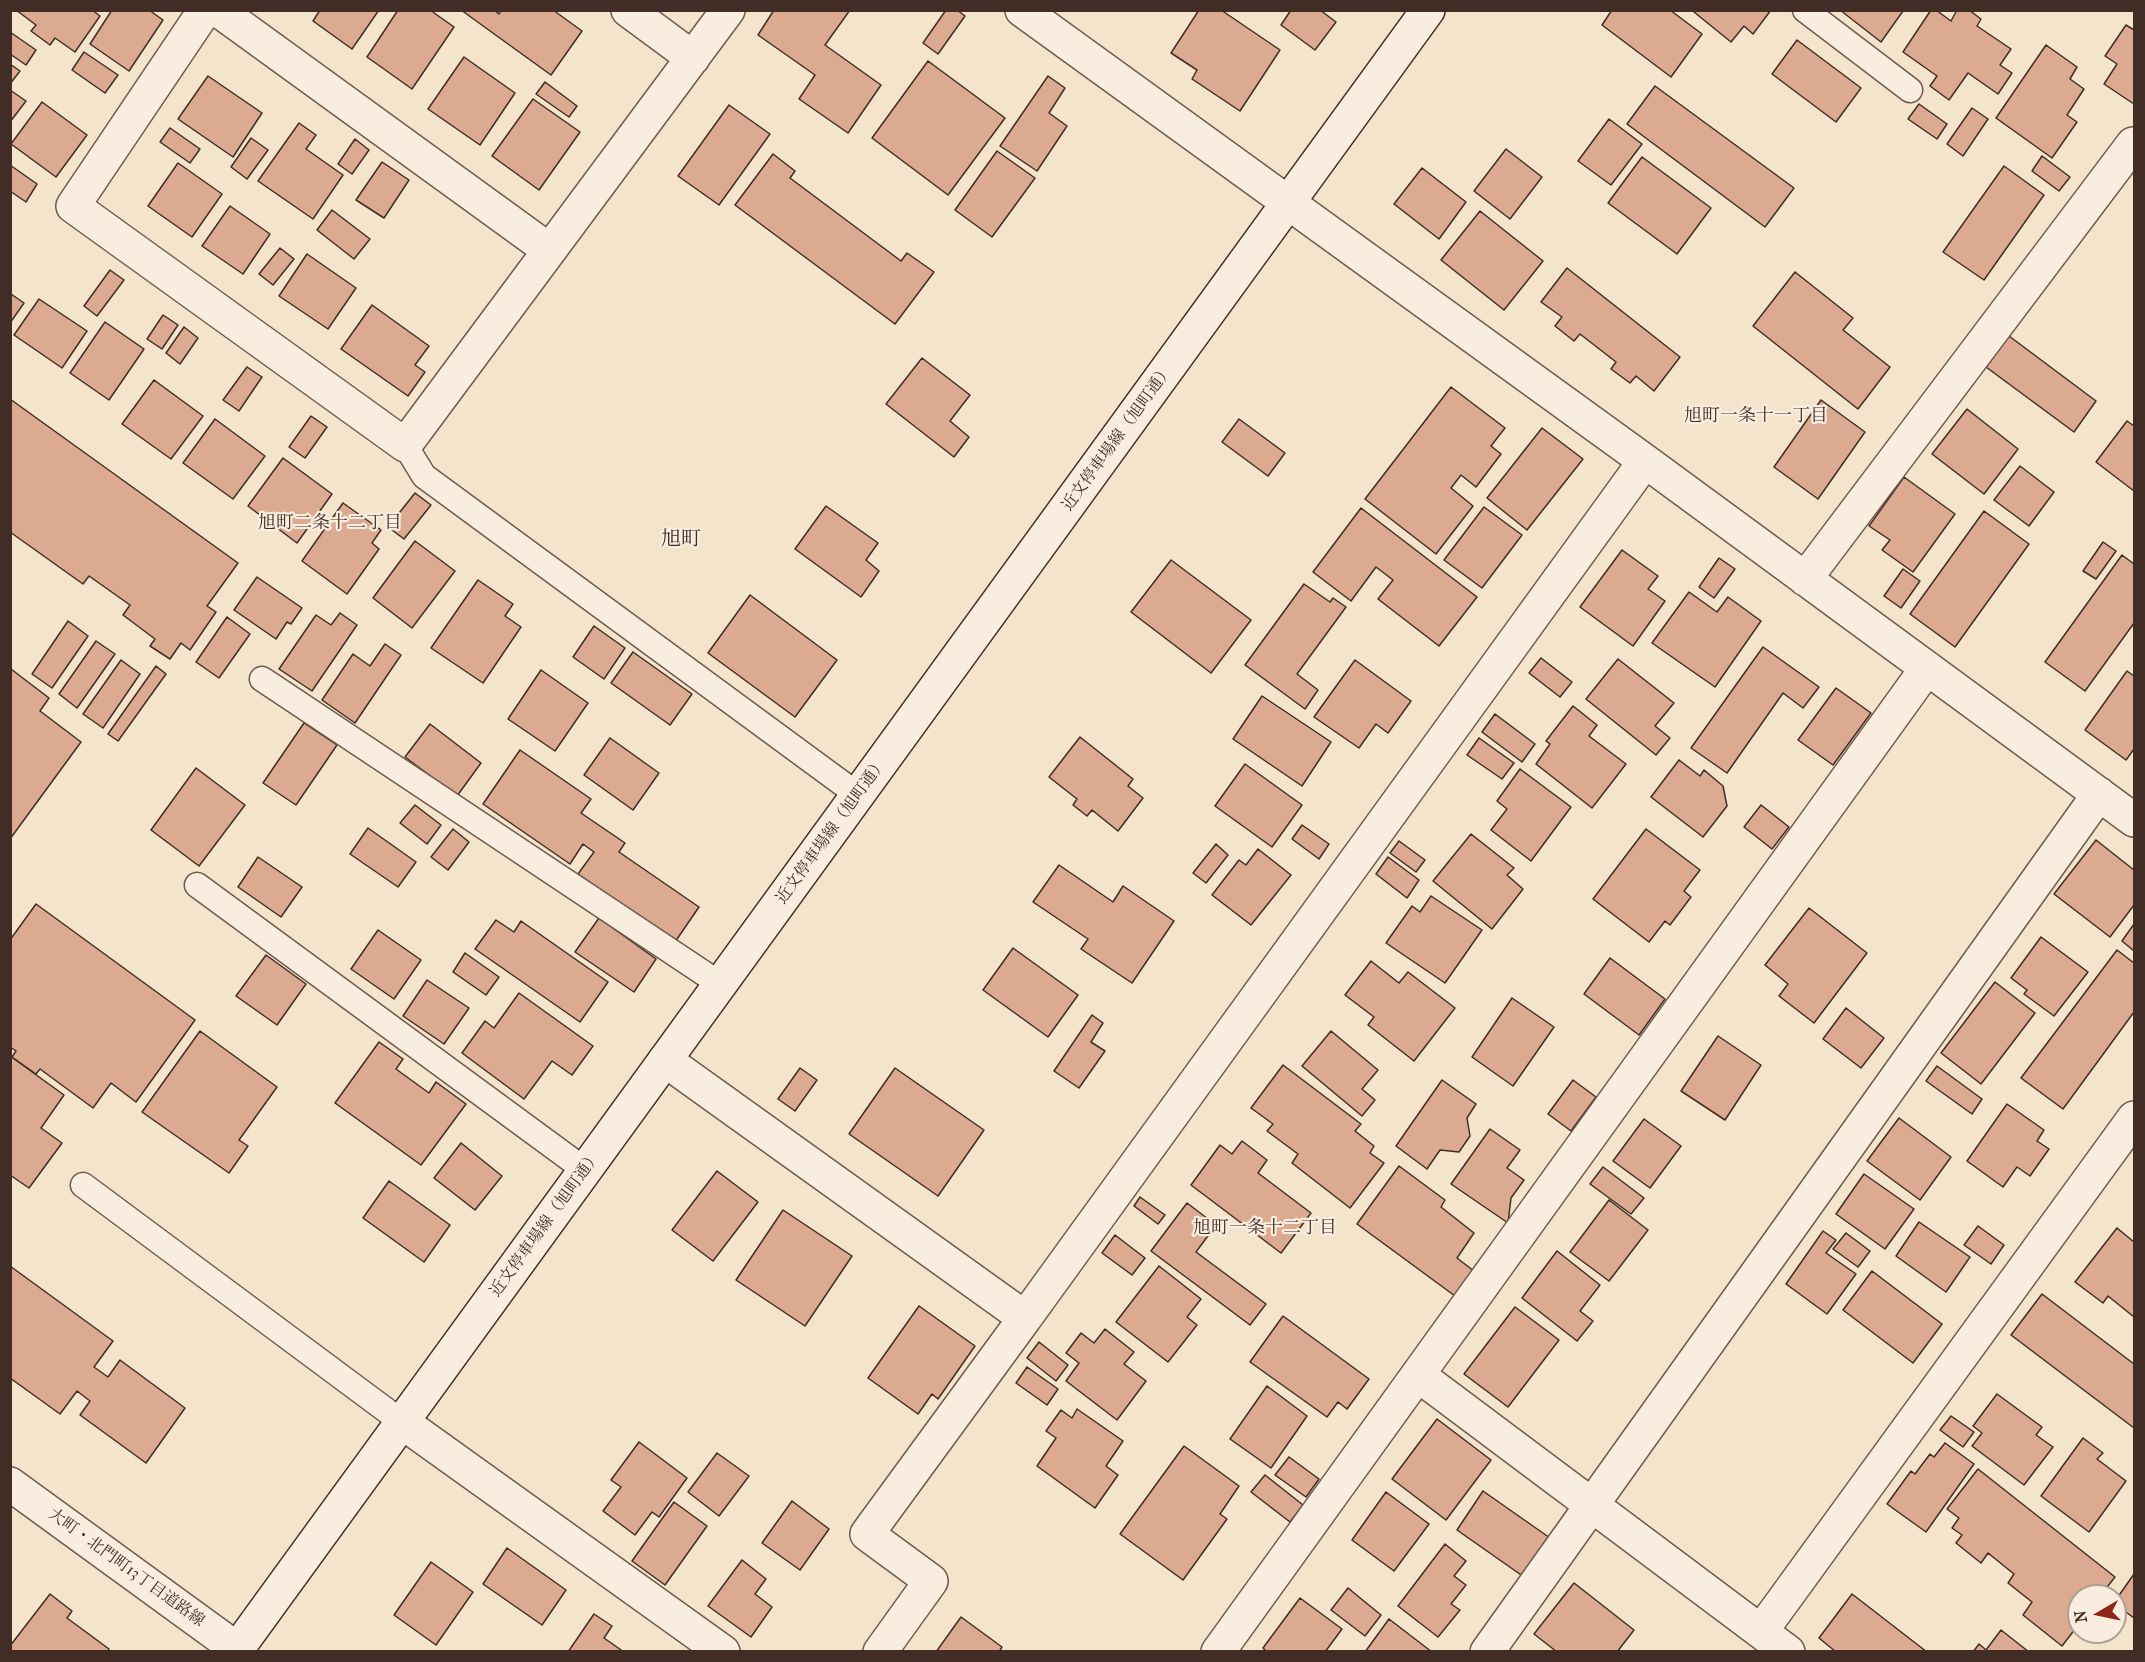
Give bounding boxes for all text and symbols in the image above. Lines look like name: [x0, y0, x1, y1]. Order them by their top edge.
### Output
street label: 近文停車場線（旭町通）: [1059, 361, 1177, 515]
district label: 旭町一条十一丁目: [1684, 406, 1828, 428]
district label: 旭町二条十二丁目: [258, 513, 402, 535]
district label: 旭町: [661, 528, 701, 552]
street label: 近文停車場線（旭町通）: [773, 754, 891, 908]
street label: 近文停車場線（旭町通）: [487, 1147, 605, 1301]
district label: 旭町一条十二丁目: [1193, 1218, 1337, 1240]
street label: 大町・北門町13丁目道路線: [44, 1505, 208, 1631]
north arrow: [2067, 1584, 2127, 1644]
text: N: [2070, 1609, 2091, 1624]

